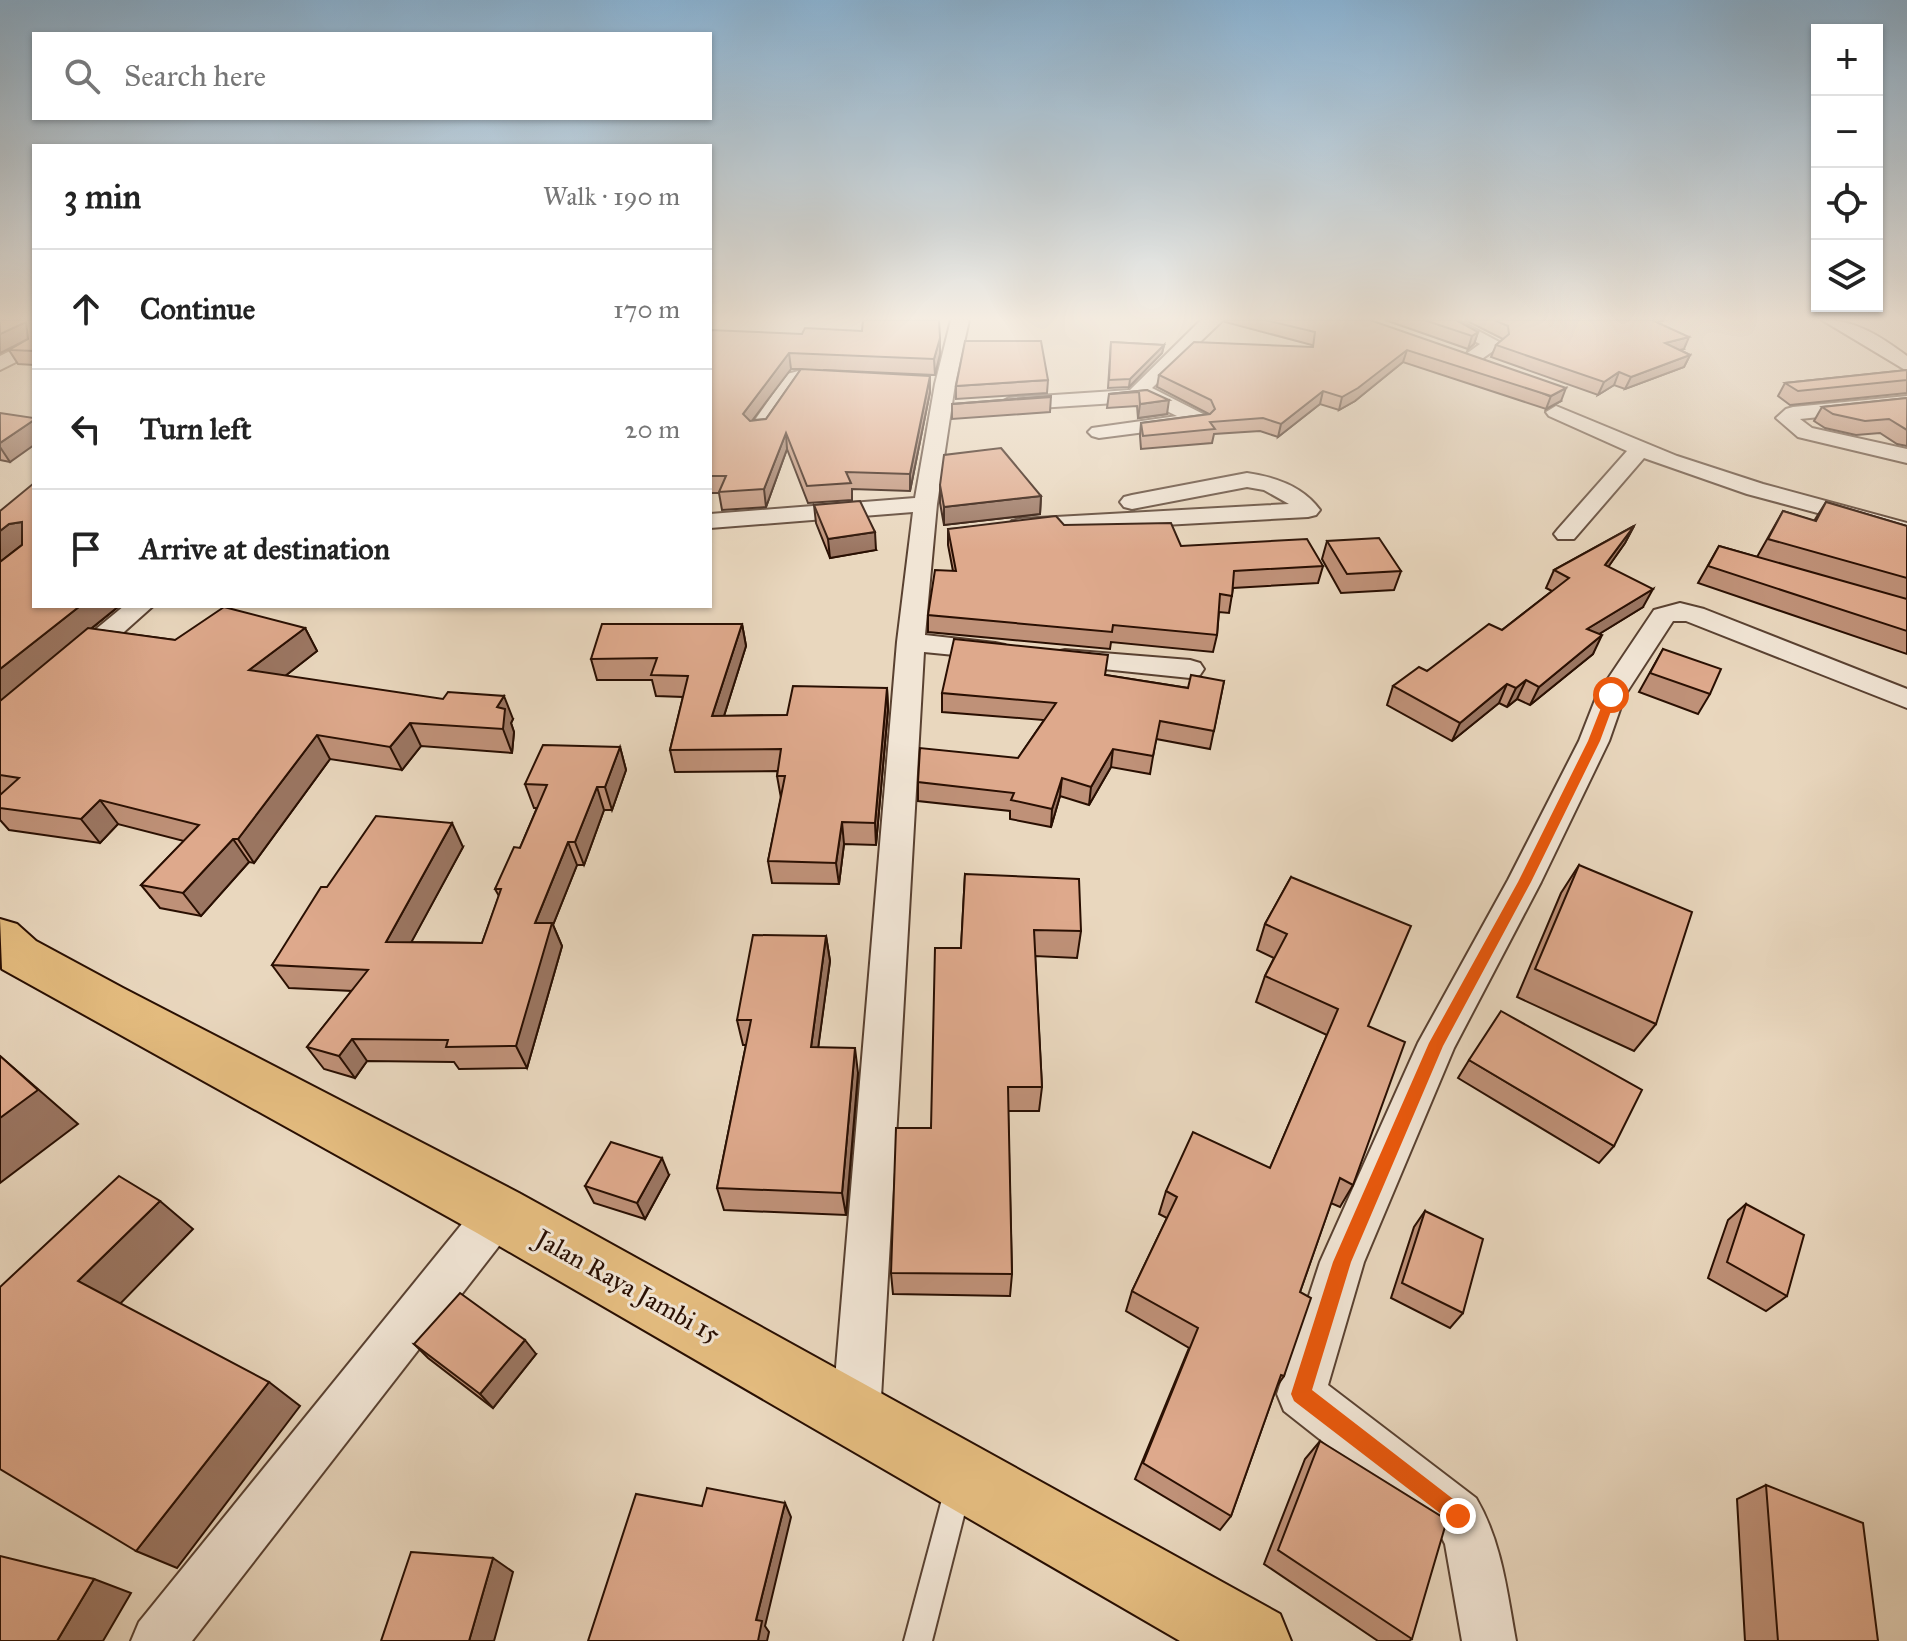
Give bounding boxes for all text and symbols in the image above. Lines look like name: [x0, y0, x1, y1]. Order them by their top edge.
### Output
map controls: [1811, 24, 1883, 312]
button: +: [1811, 24, 1883, 96]
search box: [32, 32, 712, 120]
icon: search: [60, 54, 104, 98]
text: Search here: [124, 58, 266, 94]
button: −: [1811, 96, 1883, 168]
button: locate: [1811, 168, 1883, 240]
text: 3 min: [64, 176, 141, 217]
text: Walk · 190 m: [543, 180, 680, 212]
button: layers: [1811, 240, 1883, 312]
icon: ahead: [64, 287, 108, 331]
text: Continue: [140, 291, 255, 327]
text: 170 m: [613, 293, 680, 325]
icon: left: [64, 407, 108, 451]
text: Turn left: [140, 411, 251, 447]
text: 20 m: [625, 413, 680, 445]
icon: arrive: [64, 527, 108, 571]
text: Arrive at destination: [140, 531, 390, 567]
route start: [1593, 677, 1629, 713]
street label: Jalan Raya Jambi 15: [527, 1221, 726, 1350]
route end: [1440, 1498, 1476, 1534]

